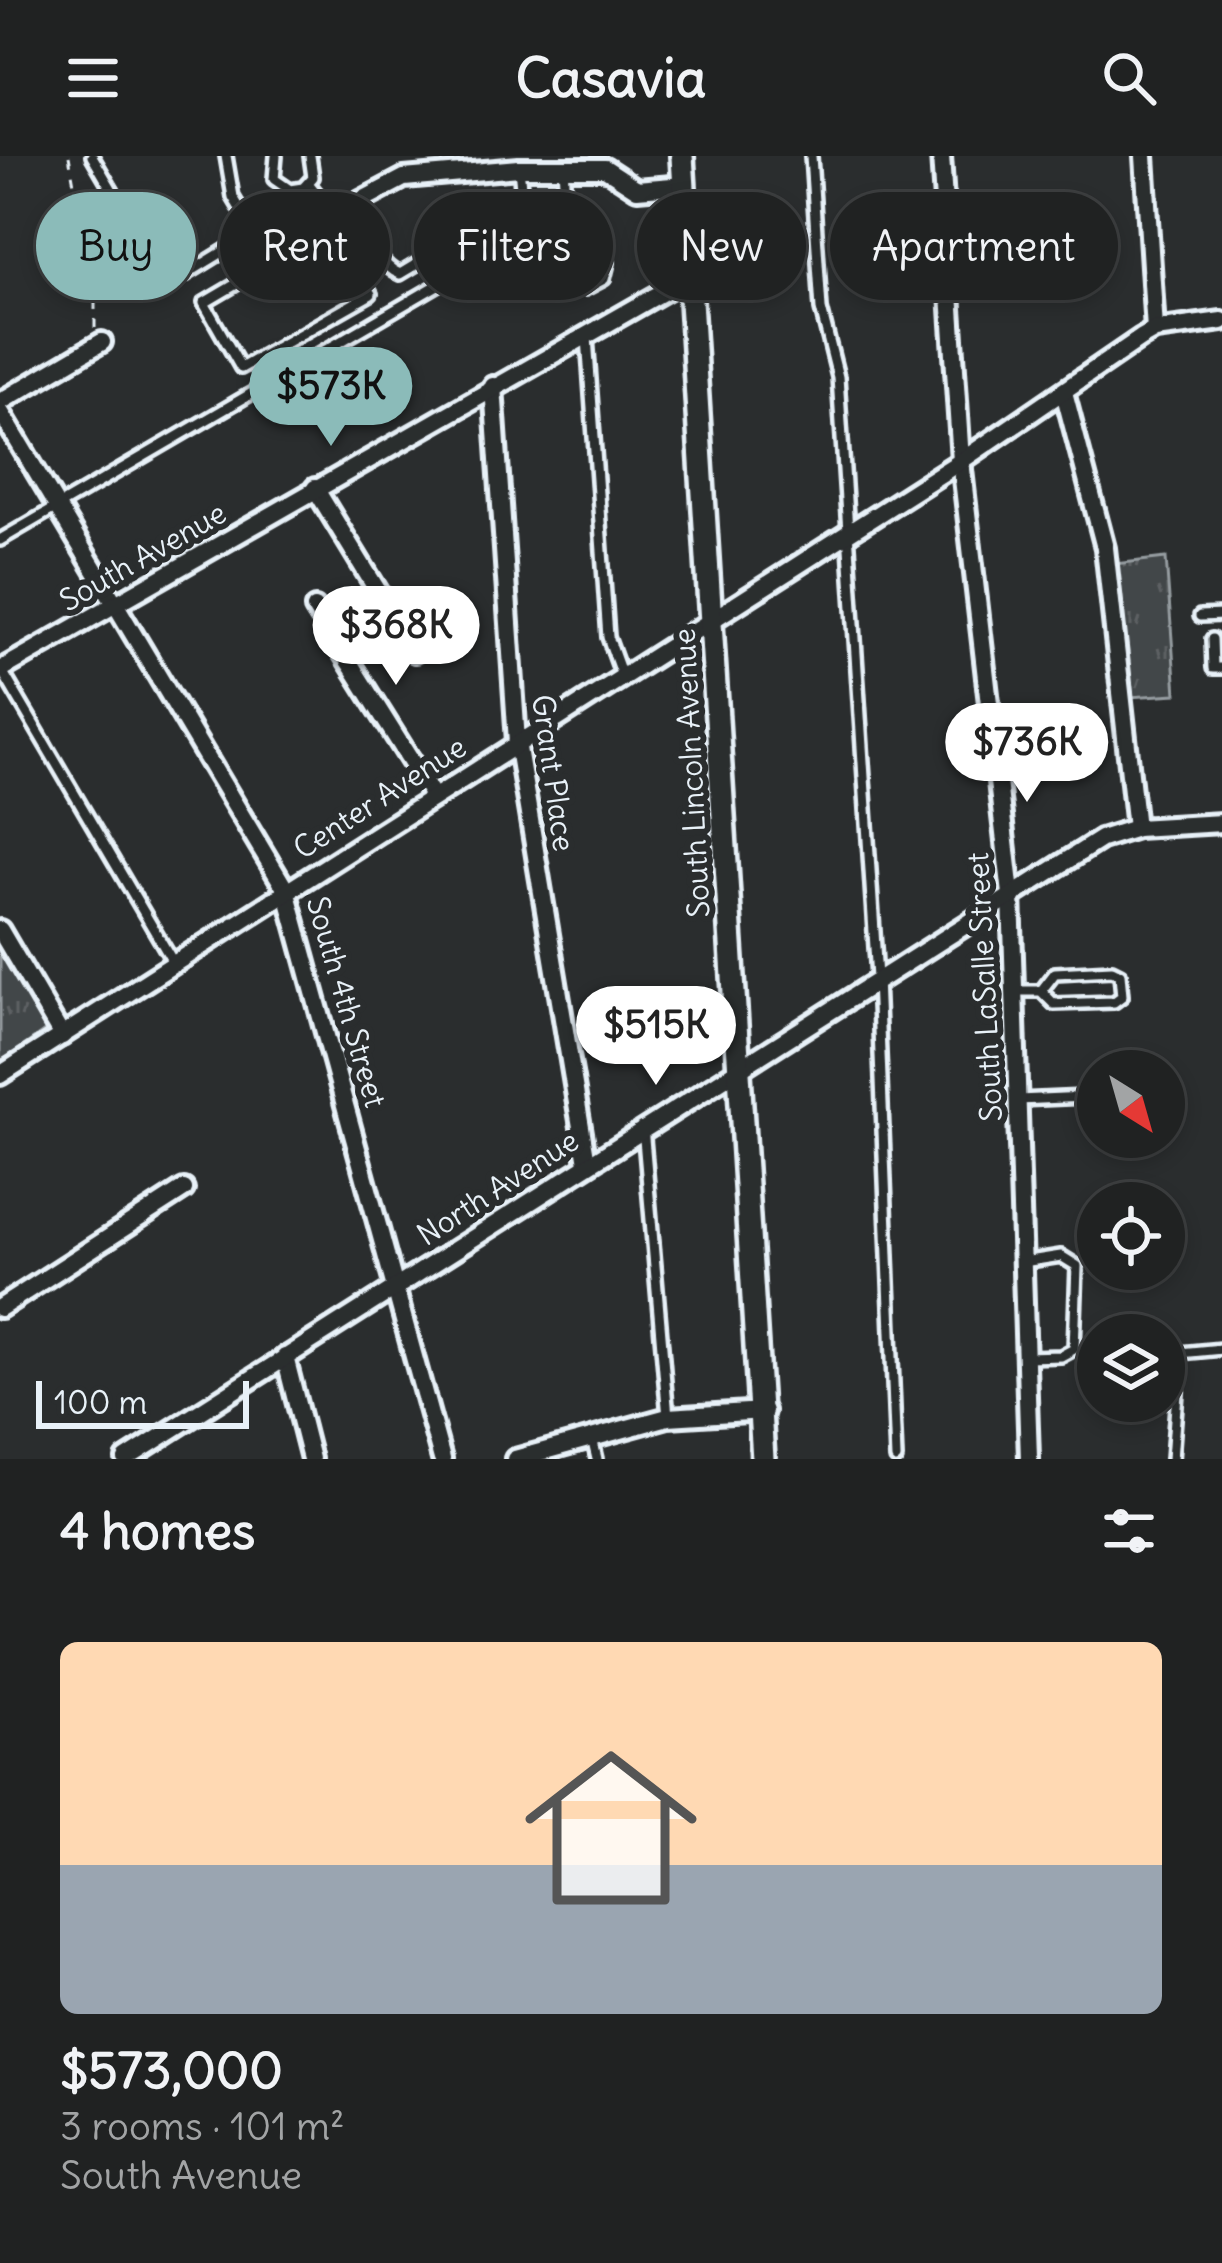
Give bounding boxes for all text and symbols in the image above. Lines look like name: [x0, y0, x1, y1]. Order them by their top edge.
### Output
text: Casavia: [516, 44, 706, 112]
icon: menu: [60, 45, 126, 111]
icon: search: [1096, 45, 1162, 111]
chip: Buy: [36, 192, 196, 300]
chip: Rent: [220, 192, 390, 300]
chip: Filters: [414, 192, 613, 300]
chip: New: [637, 192, 806, 300]
chip: Apartment: [830, 192, 1118, 300]
pin: $573K: [247, 347, 415, 449]
text: $573K: [276, 361, 386, 410]
street label: South Avenue: [52, 493, 233, 619]
pin: $368K: [312, 586, 480, 688]
text: $368K: [340, 600, 452, 649]
street label: South Lincoln Avenue: [664, 627, 718, 919]
street label: Grant Place: [524, 692, 584, 854]
pin: $736K: [943, 703, 1111, 805]
text: $736K: [972, 717, 1082, 766]
street label: Center Avenue: [286, 727, 473, 867]
street label: South LaSalle Street: [958, 851, 1010, 1123]
street label: South 4th Street: [299, 892, 395, 1112]
pin: $515K: [572, 986, 740, 1088]
text: $515K: [603, 1000, 709, 1049]
north arrow: [1077, 1050, 1185, 1158]
map controls: [1077, 1050, 1185, 1422]
street label: North Avenue: [410, 1121, 585, 1253]
button: locate: [1077, 1182, 1185, 1290]
button: layers: [1077, 1314, 1185, 1422]
scale bar: [36, 1375, 249, 1428]
text: 100 m: [54, 1381, 147, 1423]
icon: filters: [1096, 1498, 1162, 1564]
text: 4 homes: [60, 1499, 255, 1563]
icon: home: [503, 1720, 719, 1936]
text: $573,000: [60, 2038, 283, 2102]
text: 3 rooms · 101 m²: [60, 2102, 345, 2151]
text: South Avenue: [60, 2151, 302, 2200]

